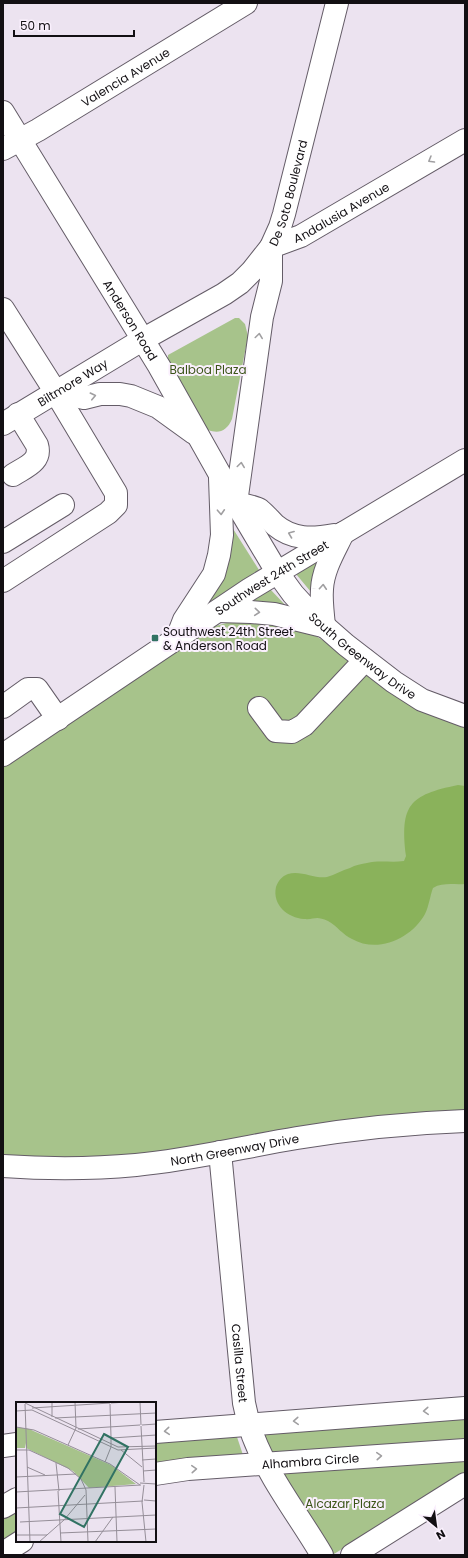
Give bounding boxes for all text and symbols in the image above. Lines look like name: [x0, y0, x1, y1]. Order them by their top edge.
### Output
scale bar: [14, 12, 134, 38]
text: 50 m: [20, 17, 51, 34]
street label: Valencia Avenue: [78, 43, 173, 110]
street label: De Soto Boulevard: [264, 138, 311, 248]
one-way arrow: [428, 155, 435, 162]
street label: Andalusia Avenue: [291, 178, 392, 247]
street label: Anderson Road: [99, 276, 162, 364]
one-way arrow: [254, 333, 263, 339]
street label: Biltmore Way: [34, 354, 111, 410]
park label: Balboa Plaza: [169, 361, 247, 378]
one-way arrow: [90, 392, 96, 400]
one-way arrow: [236, 461, 245, 468]
one-way arrow: [217, 509, 226, 515]
one-way arrow: [288, 530, 295, 538]
street label: Southwest 24th Street: [211, 536, 331, 619]
one-way arrow: [318, 584, 327, 590]
one-way arrow: [254, 608, 260, 617]
street label: South Greenway Drive: [305, 608, 420, 703]
place label: Southwest 24th Street & Anderson Road: [163, 623, 293, 654]
marker: Southwest 24th Street & Anderson Road: [150, 633, 160, 643]
street label: North Greenway Drive: [169, 1129, 300, 1169]
street label: Casilla Street: [228, 1323, 252, 1403]
inset map: [16, 1402, 156, 1542]
one-way arrow: [423, 1407, 429, 1416]
one-way arrow: [293, 1416, 299, 1425]
one-way arrow: [164, 1426, 170, 1435]
street label: Alhambra Circle: [261, 1449, 360, 1472]
one-way arrow: [376, 1452, 382, 1461]
one-way arrow: [191, 1464, 197, 1473]
park label: Alcazar Plaza: [305, 1495, 385, 1512]
north arrow: [416, 1506, 456, 1546]
text: N: [433, 1526, 448, 1544]

